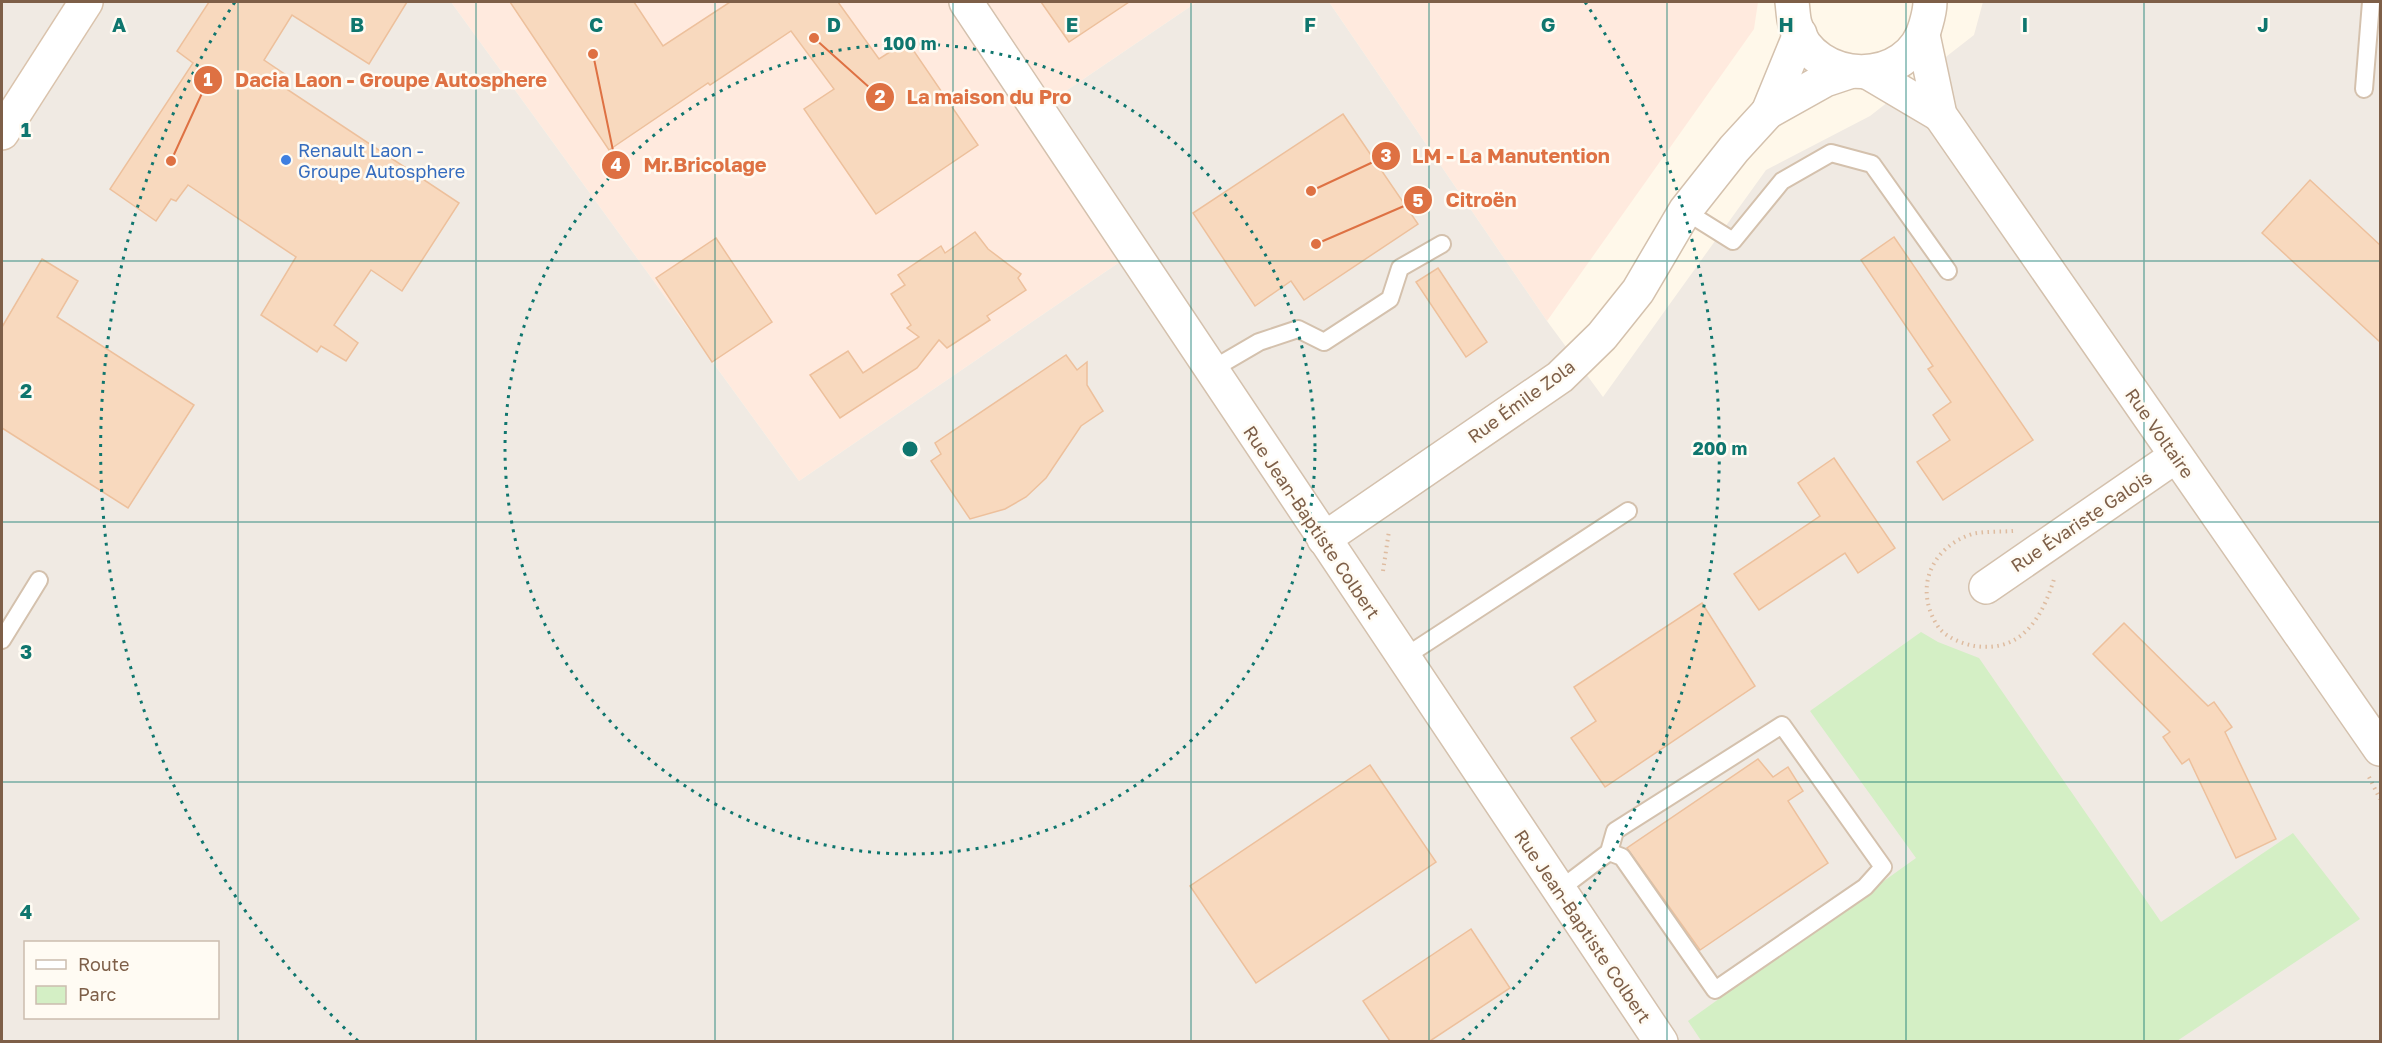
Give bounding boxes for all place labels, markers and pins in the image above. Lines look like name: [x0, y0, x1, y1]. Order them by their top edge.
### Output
callout: Dacia Laon - Groupe Autosphere: [193, 61, 559, 99]
callout: La maison du Pro: [865, 78, 1084, 116]
callout: LM - La Manutention: [1371, 137, 1622, 175]
place label: Renault Laon - Groupe Autosphere: [298, 139, 465, 182]
callout: Mr.Bricolage: [601, 146, 778, 184]
marker: Renault Laon - Groupe Autosphere: [279, 153, 293, 167]
callout: Citroën: [1403, 181, 1529, 219]
centre of rings: [900, 439, 920, 459]

